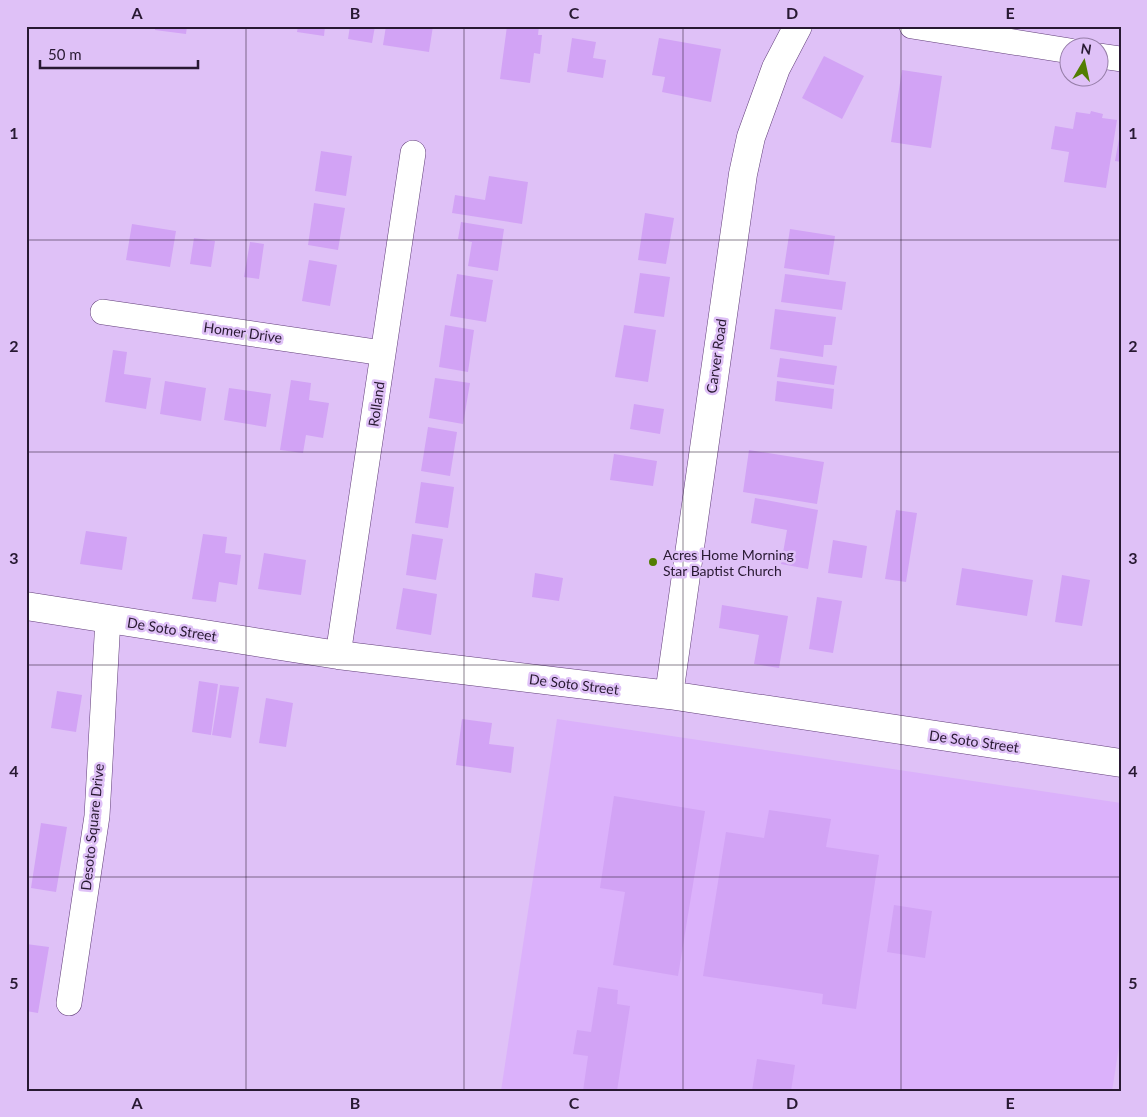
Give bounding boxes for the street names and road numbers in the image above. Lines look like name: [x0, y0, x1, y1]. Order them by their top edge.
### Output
street label: Homer Drive: [203, 318, 283, 346]
street label: Carver Road: [702, 318, 730, 394]
street label: Rolland: [364, 380, 388, 428]
street label: De Soto Street: [126, 614, 218, 644]
street label: De Soto Street: [528, 670, 620, 698]
street label: De Soto Street: [928, 726, 1020, 756]
street label: Desoto Square Drive: [77, 763, 107, 891]

